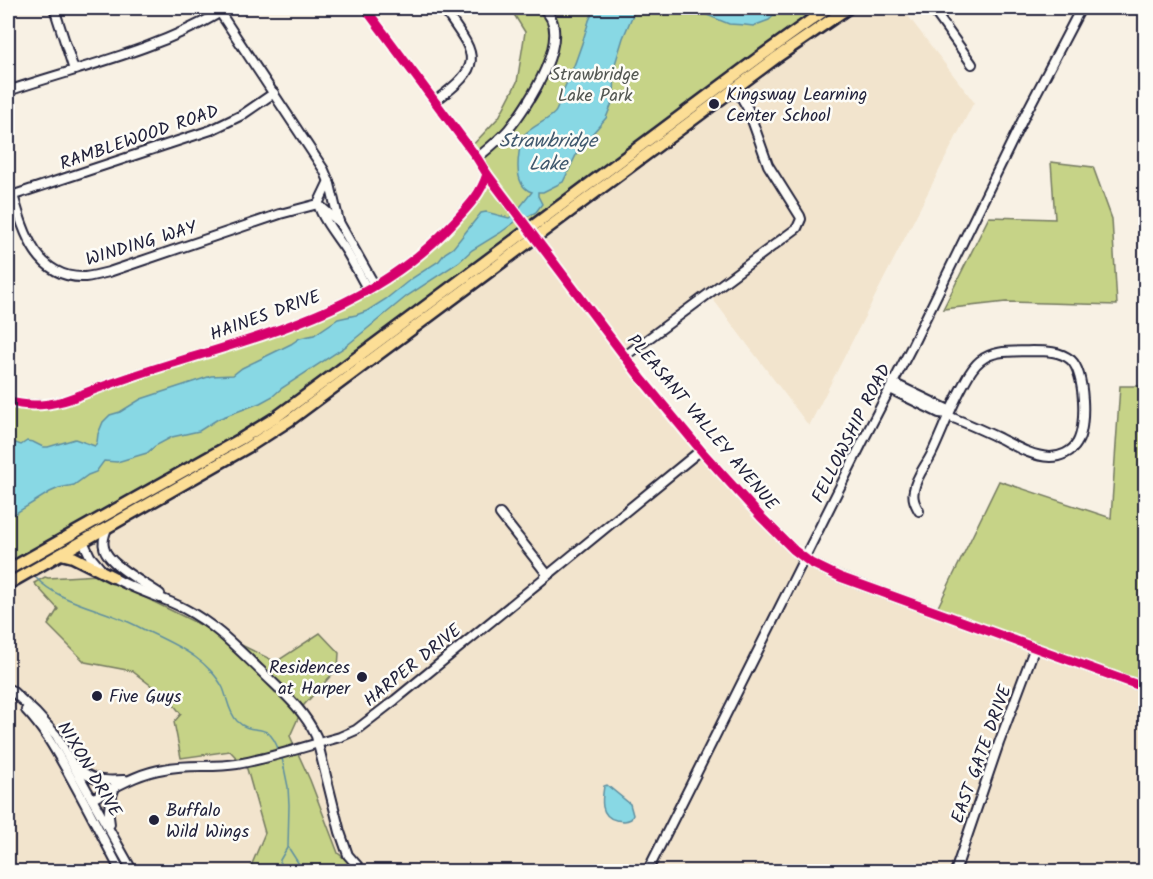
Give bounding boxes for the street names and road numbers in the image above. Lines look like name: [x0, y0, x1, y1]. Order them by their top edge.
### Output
street label: RAMBLEWOOD ROAD: [56, 97, 223, 179]
street label: WINDING WAY: [82, 214, 201, 275]
street label: HAINES DRIVE: [206, 283, 325, 350]
street label: PLEASANT VALLEY AVENUE: [619, 328, 785, 518]
street label: FELLOWSHIP ROAD: [805, 359, 900, 508]
street label: HARPER DRIVE: [357, 617, 469, 715]
street label: EAST GATE DRIVE: [944, 681, 1021, 828]
street label: NIXON DRIVE: [49, 716, 129, 824]

